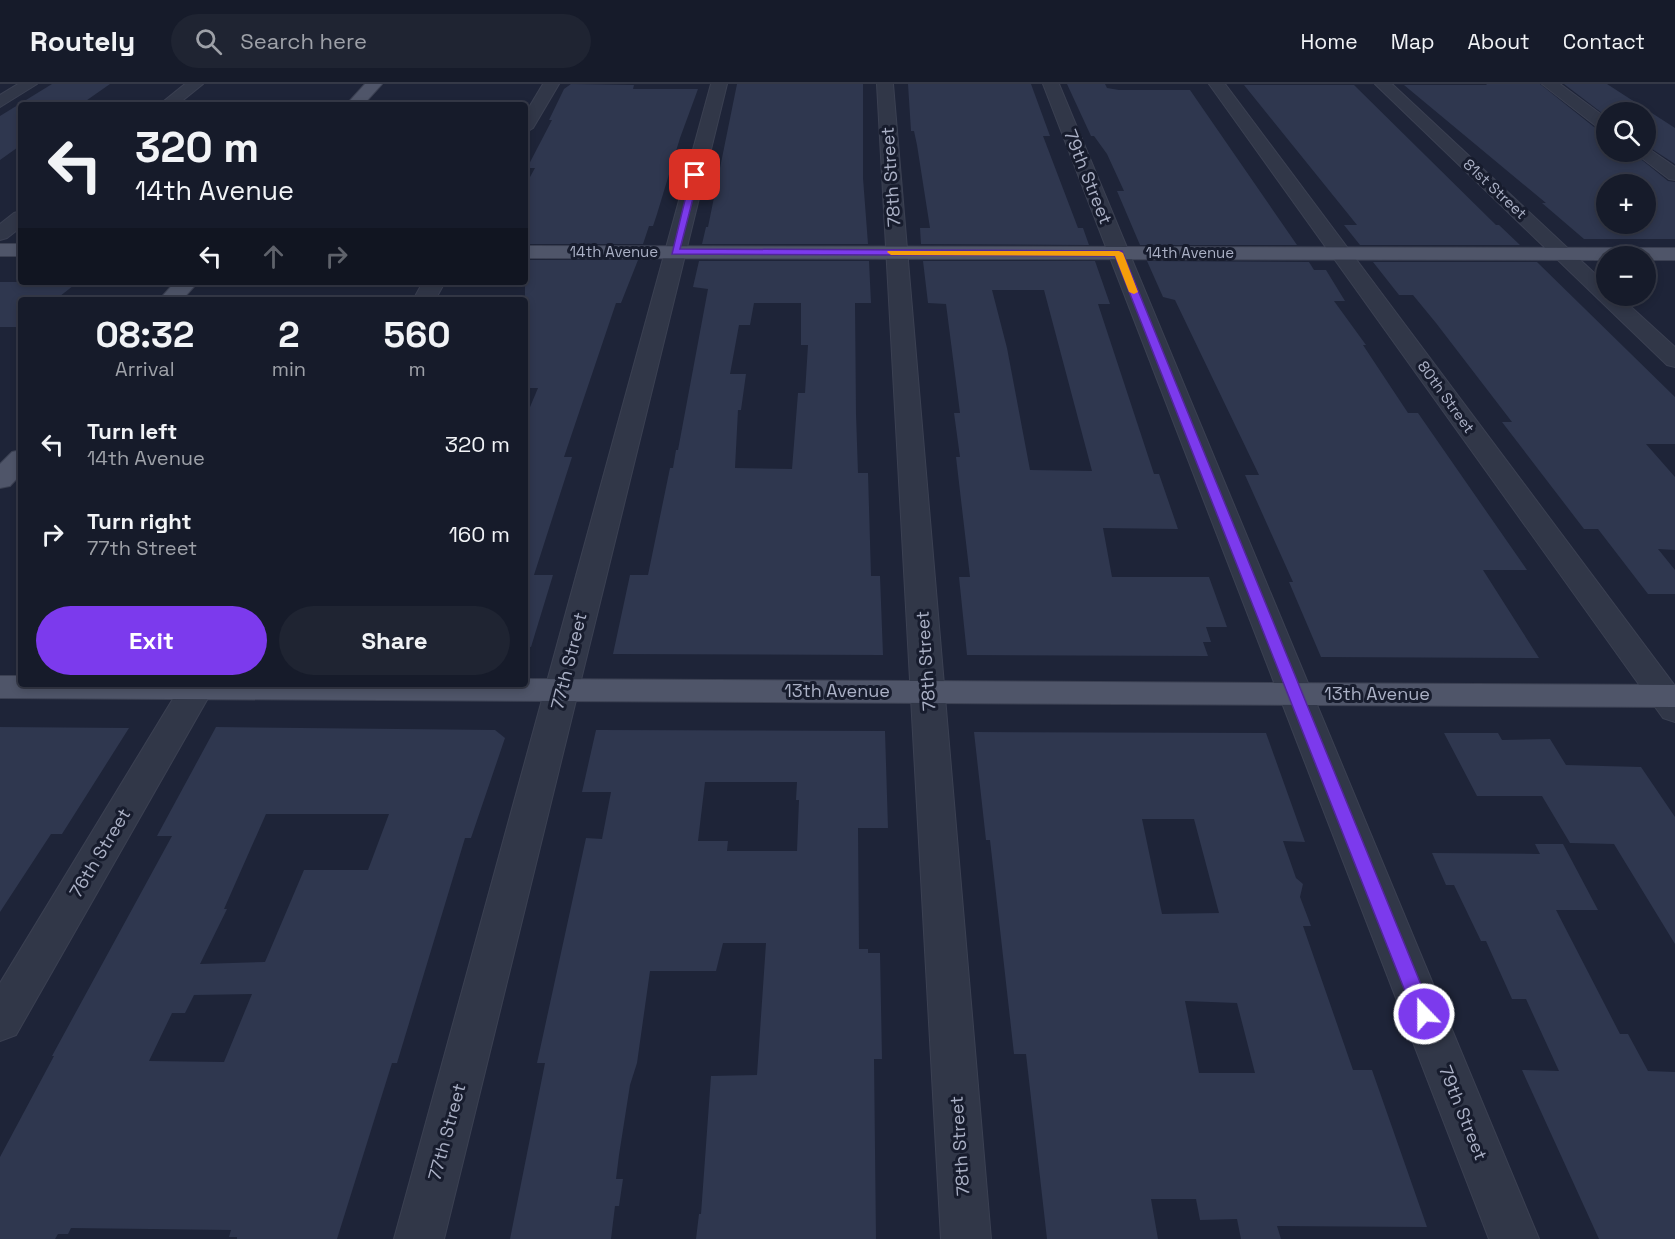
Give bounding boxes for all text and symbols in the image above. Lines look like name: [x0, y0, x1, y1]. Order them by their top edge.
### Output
search box: [171, 14, 591, 68]
text: Routely: [30, 23, 135, 59]
icon: search: [192, 25, 225, 58]
text: Search here: [240, 27, 367, 55]
text: Home: [1300, 28, 1358, 55]
text: Map: [1391, 28, 1435, 55]
text: About: [1468, 28, 1530, 55]
text: Contact: [1563, 28, 1645, 55]
map controls: [1596, 102, 1656, 306]
button: search: [1596, 102, 1656, 162]
text: 320 m: [135, 121, 259, 174]
icon: left: [36, 126, 114, 204]
street label: 78th Street: [876, 126, 905, 228]
street label: 79th Street: [1059, 126, 1118, 228]
pin: [669, 149, 720, 200]
street label: 81st Street: [1460, 154, 1531, 223]
icon: arrive: [678, 158, 711, 191]
text: 14th Avenue: [135, 173, 294, 208]
button: +: [1596, 174, 1656, 234]
icon: left: [194, 240, 227, 273]
icon: ahead: [257, 240, 290, 273]
icon: right: [320, 240, 353, 273]
street label: 14th Avenue: [570, 242, 658, 261]
street label: 14th Avenue: [1146, 243, 1234, 262]
button: −: [1596, 246, 1656, 306]
text: 08:32: [95, 312, 194, 358]
text: 2: [278, 312, 300, 358]
text: 560: [383, 312, 451, 358]
text: Arrival: [115, 356, 175, 382]
text: min: [272, 356, 306, 382]
text: m: [408, 356, 426, 382]
street label: 80th Street: [1414, 357, 1479, 437]
text: Turn left: [87, 417, 177, 445]
icon: left: [36, 428, 69, 461]
text: 320 m: [445, 430, 510, 458]
text: 14th Avenue: [87, 445, 205, 471]
text: Turn right: [87, 507, 192, 535]
icon: right: [36, 518, 69, 551]
text: 160 m: [449, 520, 510, 548]
text: 77th Street: [87, 535, 197, 561]
button: Exit: [36, 606, 267, 675]
button: Share: [279, 606, 510, 675]
street label: 77th Street: [545, 610, 592, 712]
street label: 78th Street: [911, 610, 940, 712]
street label: 13th Avenue: [784, 679, 890, 702]
street label: 13th Avenue: [1324, 682, 1430, 705]
street label: 76th Street: [64, 804, 135, 902]
position arrow: [1392, 982, 1456, 1046]
street label: 79th Street: [1434, 1062, 1493, 1164]
street label: 77th Street: [423, 1081, 470, 1183]
street label: 78th Street: [945, 1095, 974, 1197]

